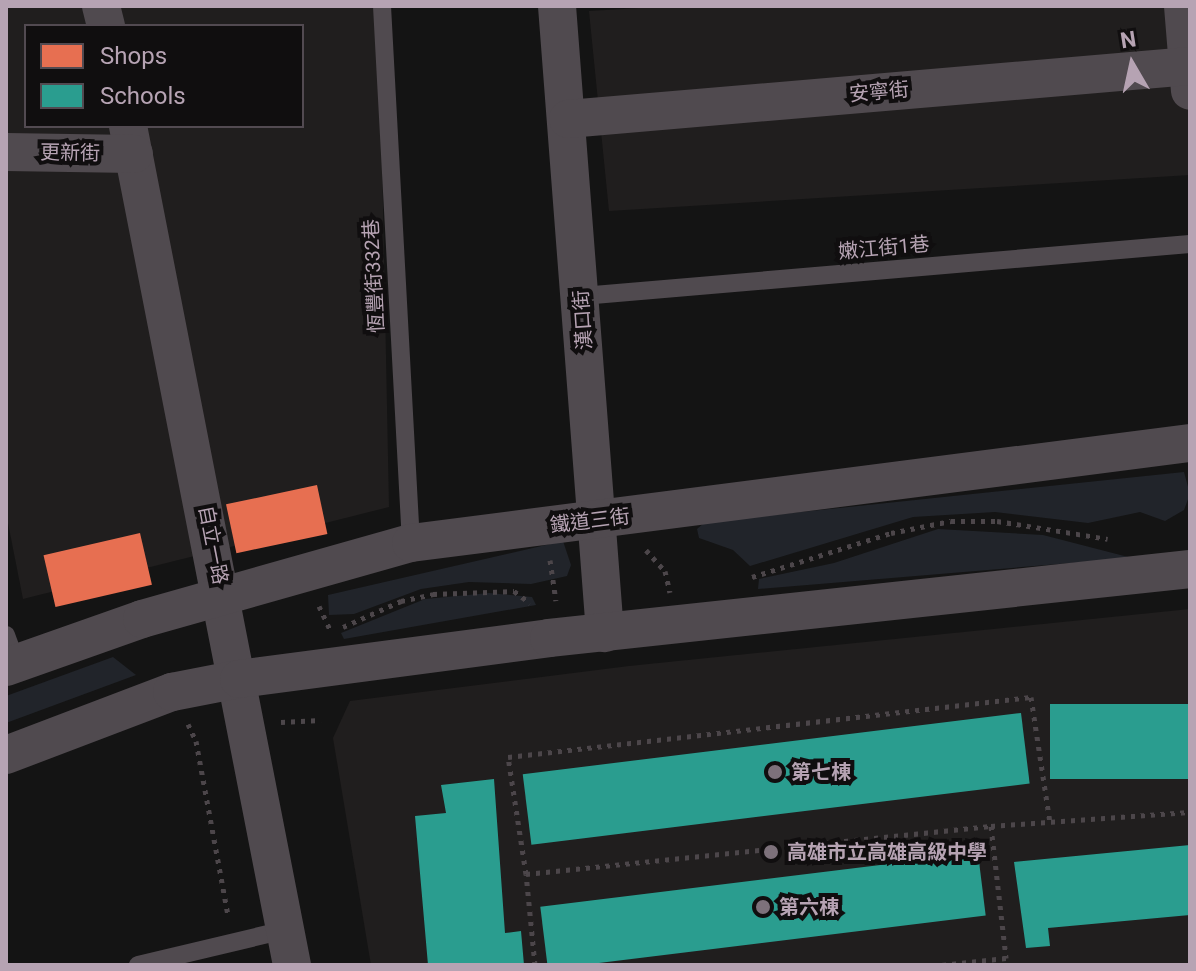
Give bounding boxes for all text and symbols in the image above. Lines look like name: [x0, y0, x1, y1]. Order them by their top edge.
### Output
legend: [24, 24, 304, 128]
north arrow: [1092, 24, 1172, 104]
text: N: [1119, 26, 1138, 53]
text: Shops: [100, 42, 167, 70]
street label: 安寧街: [848, 77, 910, 107]
text: Schools: [100, 82, 186, 110]
street label: 更新街: [40, 140, 100, 166]
street label: 恆豐街332巷: [359, 219, 389, 333]
street label: 嫩江街1巷: [838, 232, 930, 264]
street label: 漢口街: [569, 289, 597, 351]
street label: 自立一路: [194, 503, 232, 587]
street label: 鐵道三街: [549, 504, 631, 538]
place label: 第七棟: [791, 760, 851, 784]
marker: 第七棟: [766, 763, 784, 781]
place label: 高雄市立高雄高級中學: [787, 840, 987, 864]
marker: 高雄市立高雄高級中學: [762, 843, 780, 861]
place label: 第六棟: [779, 895, 839, 919]
marker: 第六棟: [754, 898, 772, 916]

